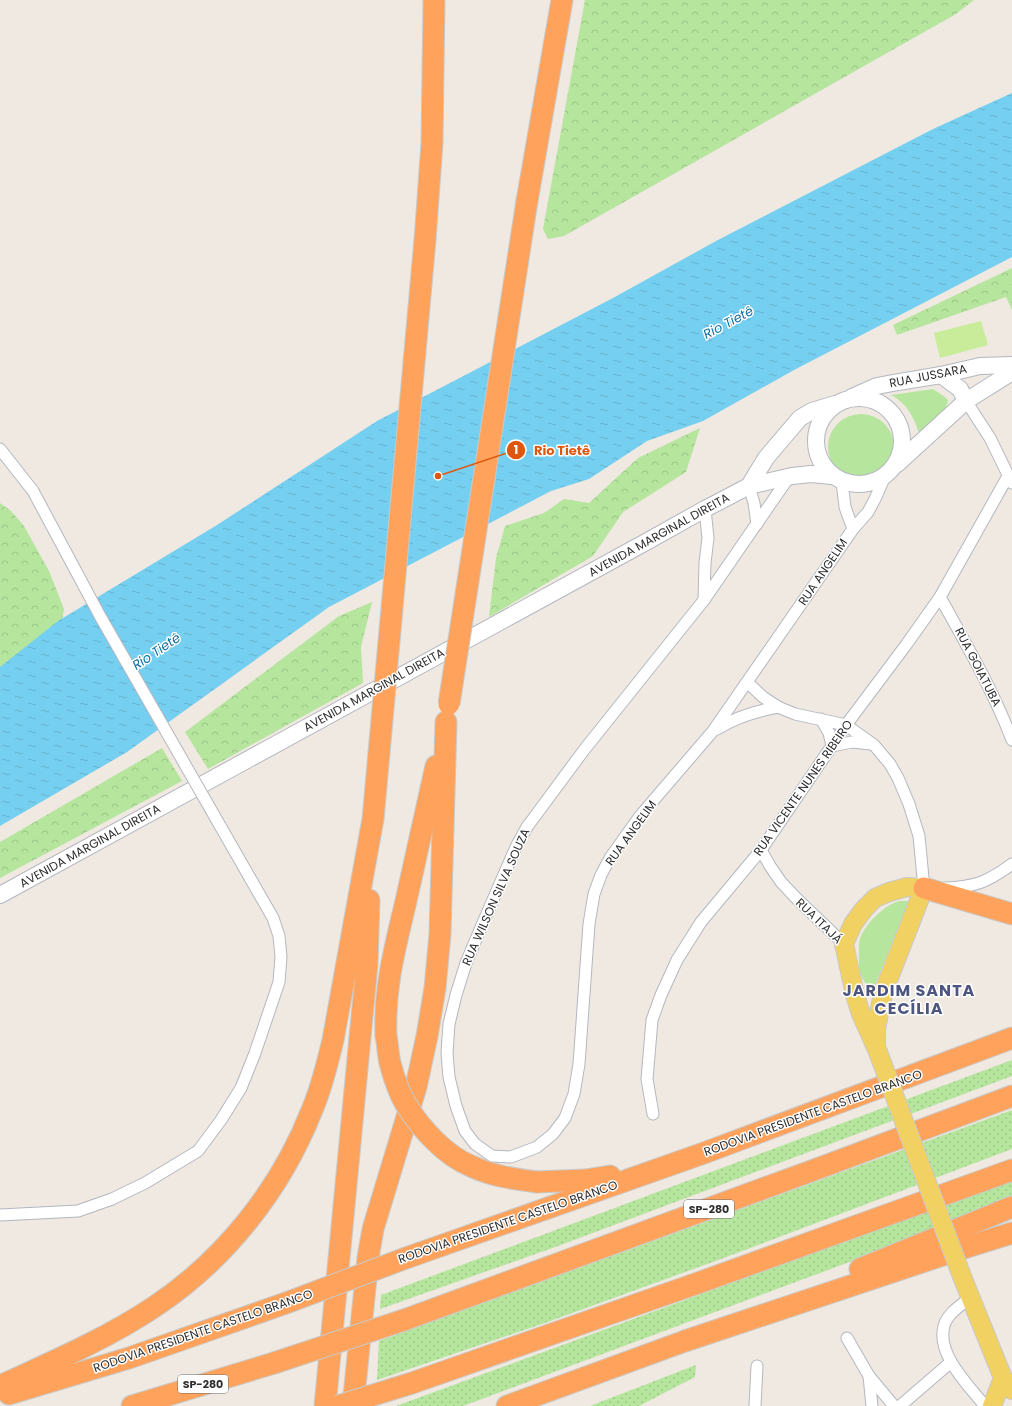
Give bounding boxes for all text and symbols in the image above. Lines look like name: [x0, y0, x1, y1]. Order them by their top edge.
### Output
water label: Rio Tietê: [700, 301, 757, 344]
street label: RUA JUSSARA: [888, 360, 968, 391]
callout: Rio Tietê: [506, 438, 599, 463]
text: 1: [514, 441, 518, 458]
text: Rio Tietê: [534, 441, 590, 460]
street label: AVENIDA MARGINAL DIREITA: [585, 489, 732, 581]
street label: RUA ANGELIM: [794, 535, 851, 608]
street label: RUA GOIATUBA: [951, 624, 1006, 709]
water label: Rio Tietê: [128, 628, 184, 674]
street label: AVENIDA MARGINAL DIREITA: [300, 644, 447, 736]
street label: RUA VICENTE NUNES RIBEIRO: [749, 716, 856, 859]
street label: RUA ANGELIM: [601, 796, 660, 869]
street label: AVENIDA MARGINAL DIREITA: [16, 800, 163, 892]
street label: RUA WILSON SILVA SOUZA: [458, 826, 533, 968]
street label: RUA ITAJÁ: [792, 894, 846, 947]
district label: JARDIM SANTA CECÍLIA: [843, 979, 975, 1020]
street label: RODOVIA PRESIDENTE CASTELO BRANCO: [701, 1065, 924, 1160]
street label: RODOVIA PRESIDENTE CASTELO BRANCO: [396, 1176, 620, 1267]
road number: SP-280: [684, 1200, 734, 1218]
street label: RODOVIA PRESIDENTE CASTELO BRANCO: [91, 1285, 315, 1376]
road number: SP-280: [178, 1375, 228, 1393]

